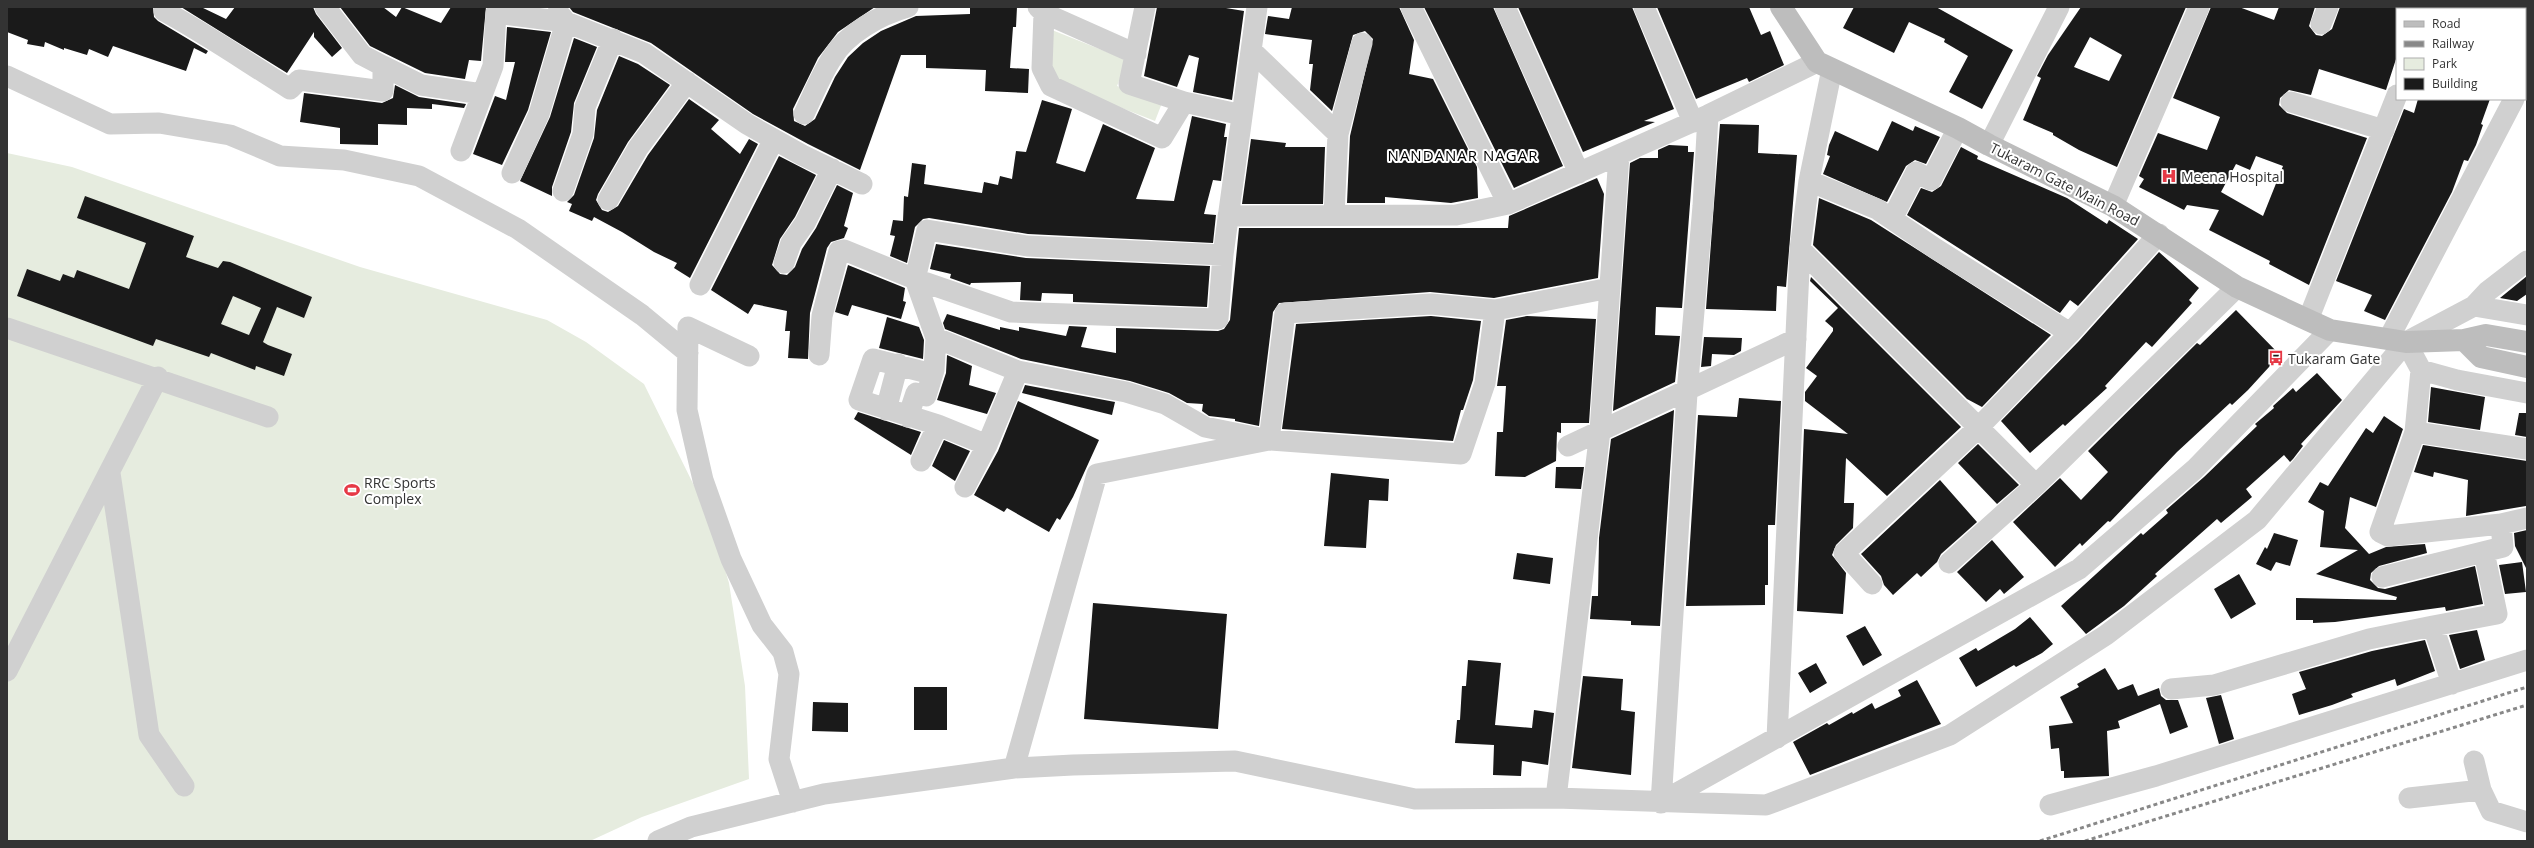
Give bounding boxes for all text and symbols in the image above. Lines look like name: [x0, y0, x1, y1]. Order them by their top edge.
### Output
legend: [2396, 8, 2526, 100]
text: Road: [2432, 15, 2461, 32]
text: Railway: [2432, 35, 2475, 52]
text: Park: [2432, 55, 2458, 72]
text: Building: [2432, 75, 2478, 92]
street label: Tukaram Gate Main Road: [1987, 138, 2143, 230]
district label: NANDANAR NAGAR: [1388, 145, 1538, 165]
hospital icon: Meena Hospital: [2160, 167, 2178, 185]
place label: Meena Hospital: [2181, 167, 2283, 186]
bus stop icon: Tukaram Gate: [2267, 349, 2285, 367]
place label: Tukaram Gate: [2288, 349, 2380, 368]
place label: RRC Sports Complex: [364, 473, 436, 508]
sports icon: RRC Sports Complex: [343, 481, 361, 499]

